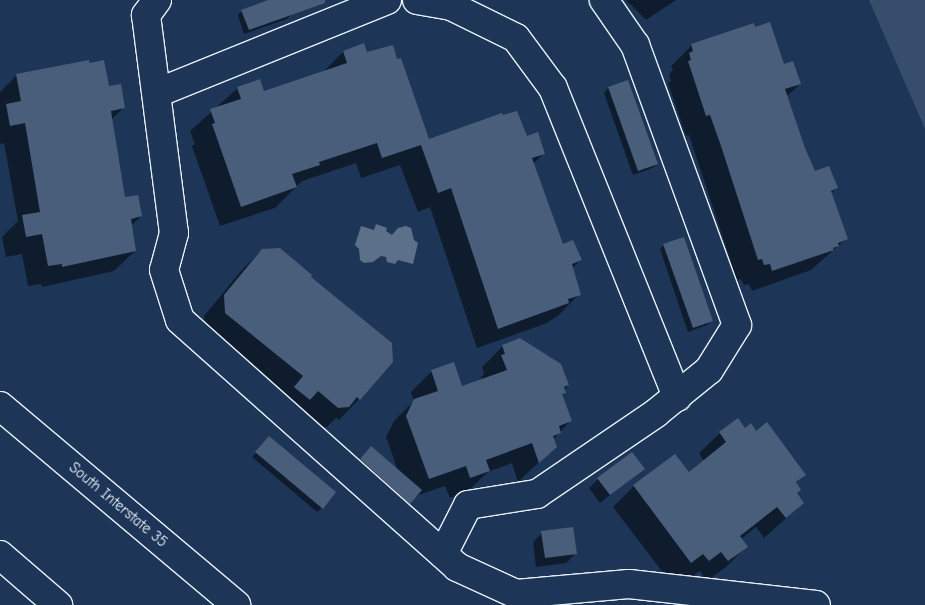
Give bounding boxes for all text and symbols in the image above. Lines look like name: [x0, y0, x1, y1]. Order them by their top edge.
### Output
street label: South Interstate 35: [65, 459, 171, 551]

